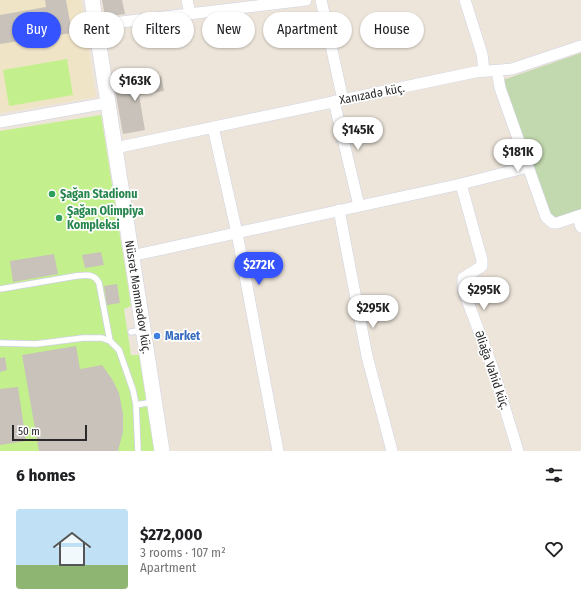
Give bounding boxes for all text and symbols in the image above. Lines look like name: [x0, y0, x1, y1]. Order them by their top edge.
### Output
chip: Buy: [12, 12, 61, 48]
chip: Rent: [69, 12, 124, 48]
chip: Filters: [132, 12, 194, 48]
chip: New: [202, 12, 255, 48]
chip: Apartment: [263, 12, 352, 48]
chip: House: [360, 12, 424, 48]
pin: $163K: [107, 68, 163, 102]
text: $163K: [119, 73, 151, 88]
street label: Xanızadə küç.: [338, 81, 406, 107]
pin: $145K: [330, 117, 386, 151]
text: $145K: [342, 122, 374, 137]
pin: $181K: [490, 139, 546, 173]
text: $181K: [502, 144, 534, 159]
place label: Şağan Stadionu: [60, 186, 137, 202]
marker: Şağan Stadionu: [47, 189, 57, 199]
place label: Şağan Olimpiya Kompleksi: [67, 203, 144, 232]
marker: Şağan Olimpiya Kompleksi: [54, 213, 64, 223]
street label: Nüsrət Məmmədov küç.: [122, 239, 154, 355]
pin: $272K: [231, 252, 287, 286]
text: $272K: [243, 257, 275, 272]
pin: $295K: [456, 277, 512, 311]
text: $295K: [468, 282, 500, 297]
pin: $295K: [345, 295, 401, 329]
text: $295K: [357, 300, 389, 315]
place label: Market: [165, 329, 201, 343]
street label: Əliağa Vahid küç.: [472, 329, 512, 412]
marker: Market: [152, 331, 162, 341]
scale bar: [12, 423, 87, 442]
text: 50 m: [18, 425, 40, 438]
icon: filters: [543, 464, 565, 486]
text: 6 homes: [16, 465, 75, 486]
text: $272,000: [140, 524, 203, 545]
icon: home: [48, 525, 96, 573]
icon: heart: [543, 538, 565, 560]
text: 3 rooms · 107 m²: [140, 545, 226, 560]
text: Apartment: [140, 560, 196, 575]

